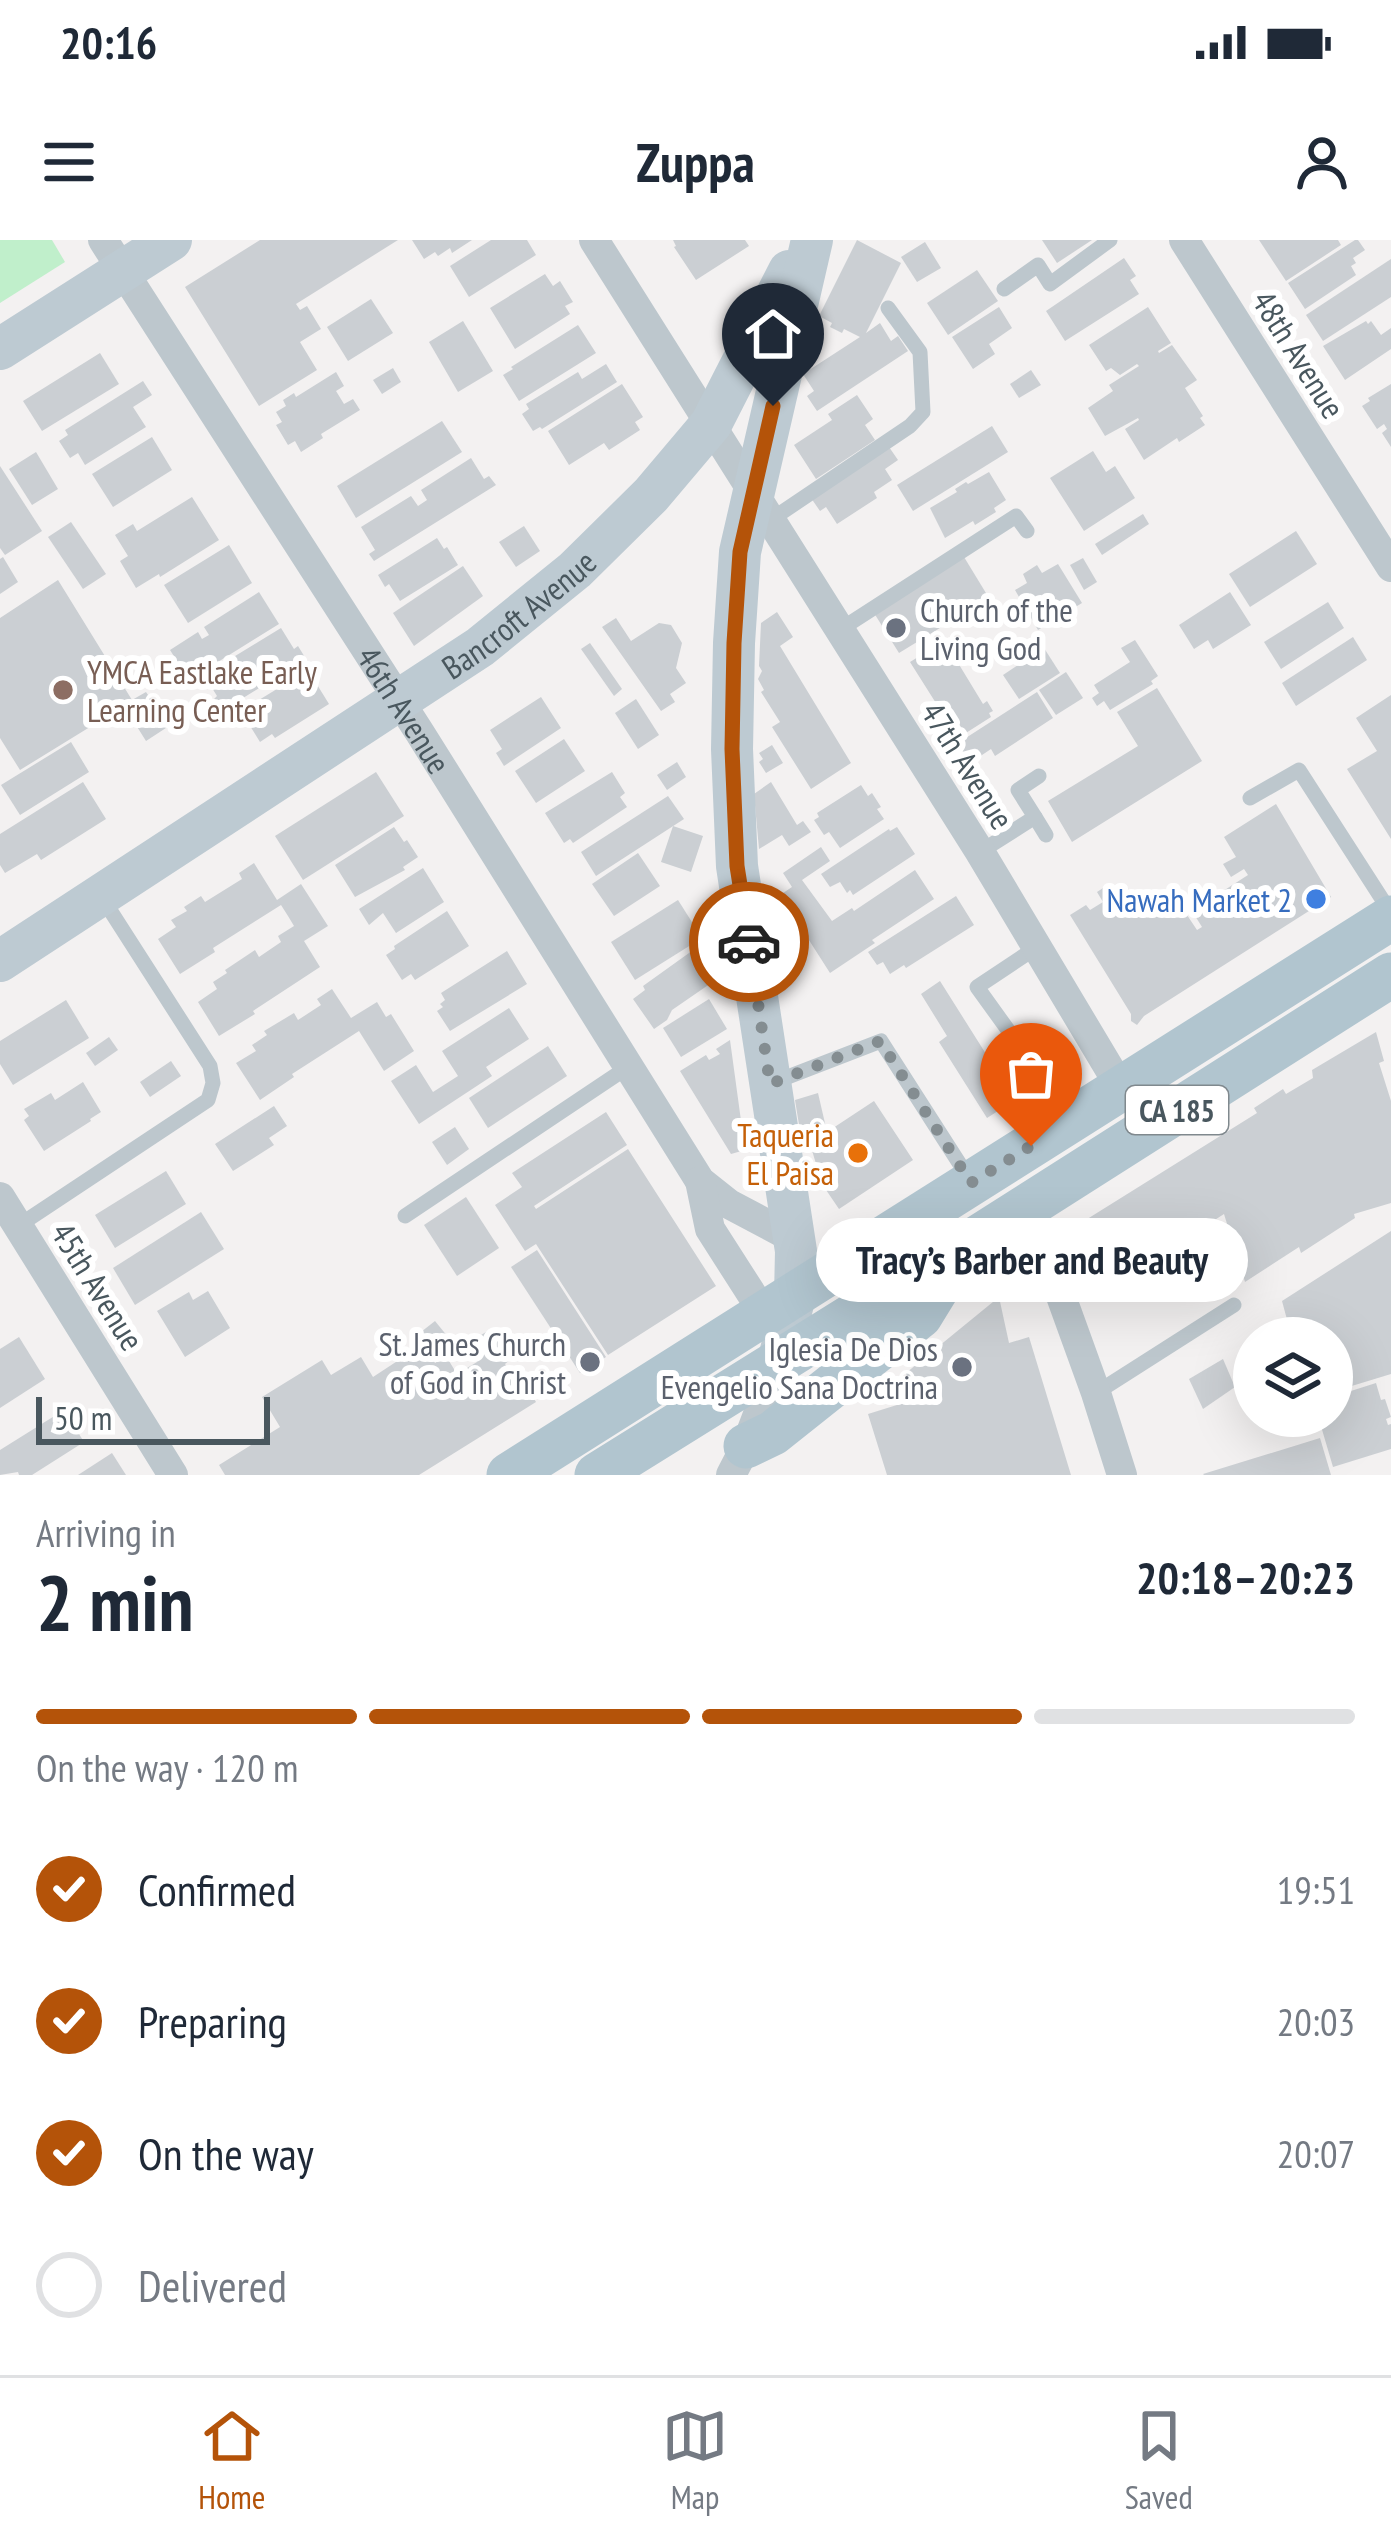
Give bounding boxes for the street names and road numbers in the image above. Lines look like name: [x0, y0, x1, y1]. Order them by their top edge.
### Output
street label: 48th Avenue: [1243, 282, 1355, 426]
street label: Bancroft Avenue: [433, 540, 605, 688]
street label: 46th Avenue: [348, 638, 461, 781]
street label: 47th Avenue: [912, 693, 1024, 837]
road number: CA 185: [1126, 1086, 1228, 1134]
street label: 45th Avenue: [42, 1214, 154, 1358]

